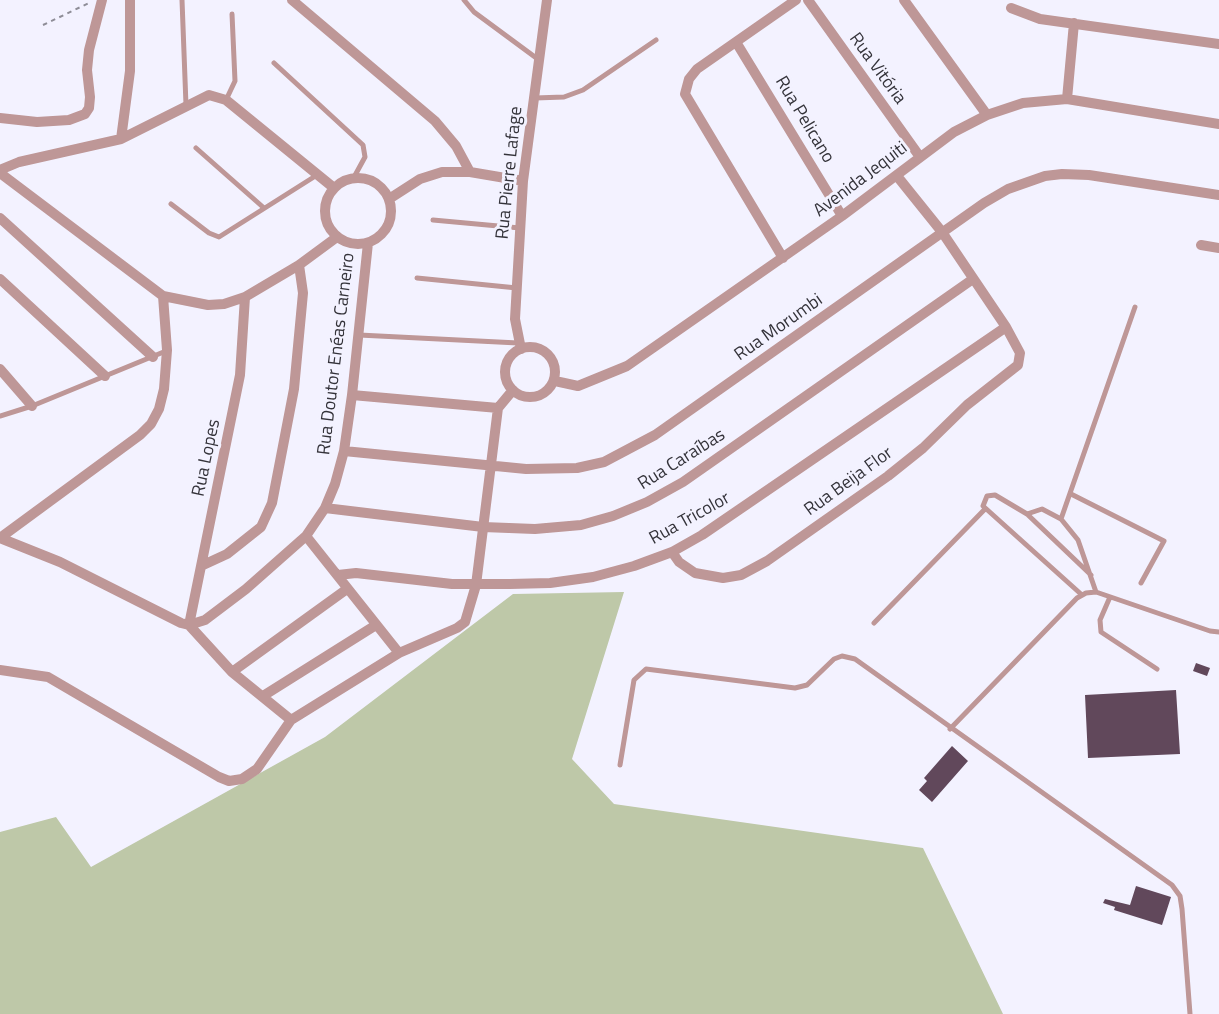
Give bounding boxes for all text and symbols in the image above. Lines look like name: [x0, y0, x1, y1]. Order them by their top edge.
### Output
street label: Rua Vitória: [844, 29, 910, 109]
street label: Rua Pelicano: [770, 73, 838, 167]
street label: Rua Pierre Lafage: [492, 105, 528, 241]
street label: Avenida Jequiti: [810, 138, 912, 222]
street label: Rua Doutor Enéas Carneiro: [314, 252, 360, 456]
street label: Rua Morumbi: [731, 290, 827, 366]
street label: Rua Lopes: [188, 417, 226, 499]
street label: Rua Caraíbas: [634, 425, 730, 495]
street label: Rua Beija Flor: [801, 443, 897, 521]
street label: Rua Tricolor: [646, 488, 734, 550]

